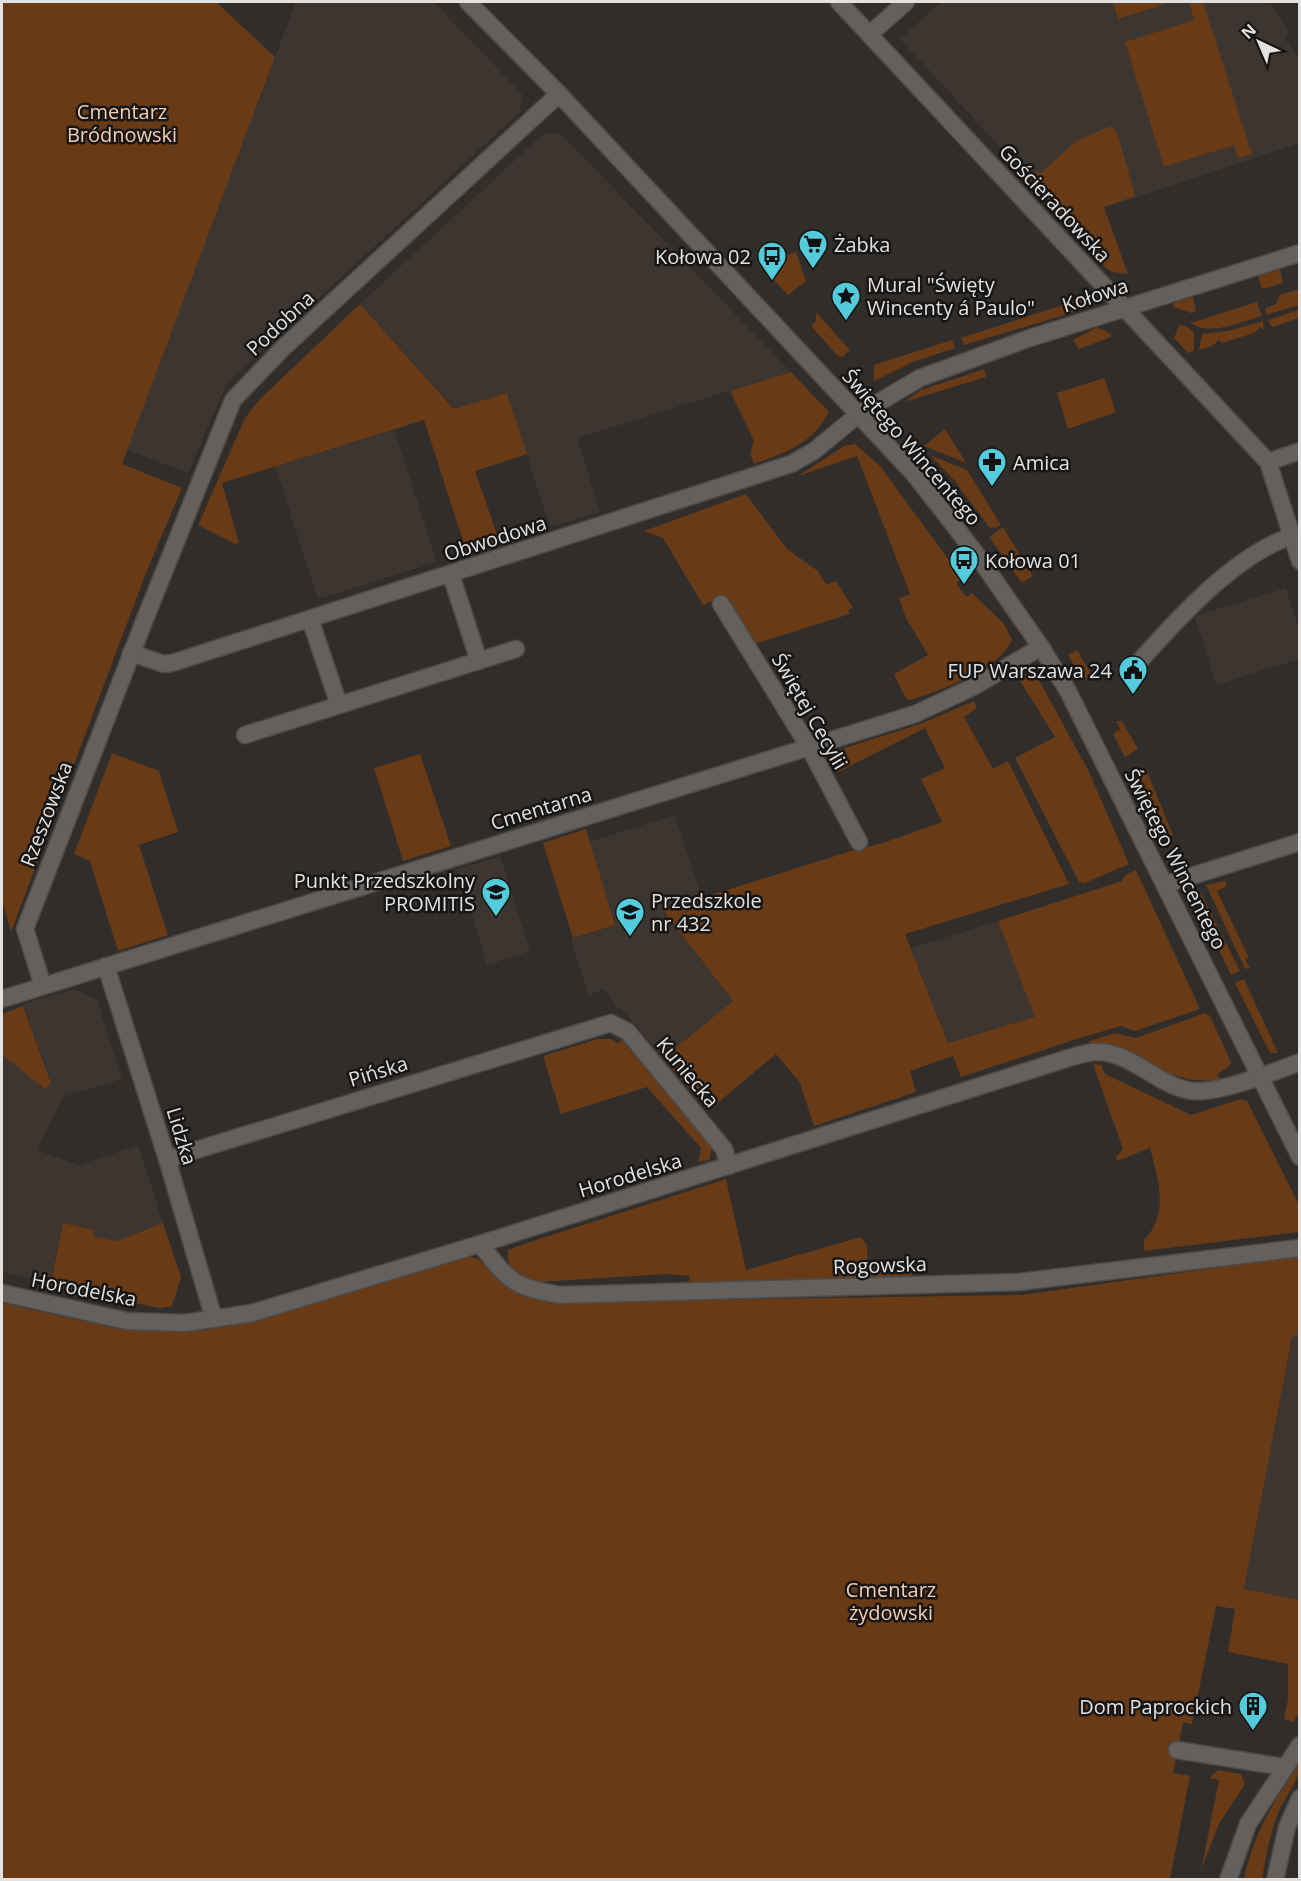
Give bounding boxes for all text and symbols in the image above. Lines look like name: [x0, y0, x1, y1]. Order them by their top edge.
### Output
north arrow: [1229, 12, 1289, 72]
text: N: [1236, 19, 1261, 44]
park label: Cmentarz Bródnowski: [67, 98, 177, 148]
street label: Gościeradowska: [993, 138, 1117, 268]
supermarket icon: Żabka: [797, 228, 829, 270]
place label: Żabka: [834, 231, 890, 258]
bus stop icon: Kołowa 02: [756, 240, 788, 282]
place label: Kołowa 02: [655, 243, 751, 270]
place label: Mural "Święty Wincenty á Paulo": [867, 271, 1035, 321]
street label: Kołowa: [1059, 272, 1131, 318]
place icon: Mural "Święty Wincenty á Paulo": [830, 280, 862, 322]
street label: Podobna: [240, 284, 320, 362]
street label: Świętego Wincentego: [836, 363, 988, 531]
pharmacy icon: Amica: [976, 446, 1008, 488]
place label: Amica: [1013, 449, 1070, 476]
street label: Obwodowa: [440, 509, 550, 567]
bus stop icon: Kołowa 01: [948, 544, 980, 586]
place label: Kołowa 01: [985, 547, 1081, 574]
street label: Świętej Cecylii: [766, 648, 854, 774]
public building icon: FUP Warszawa 24: [1117, 654, 1149, 696]
place label: FUP Warszawa 24: [947, 657, 1113, 684]
street label: Rzeszowska: [14, 758, 78, 870]
street label: Świętego Wincentego: [1119, 764, 1233, 954]
street label: Cmentarna: [487, 780, 595, 836]
place label: Punkt Przedszkolny PROMITIS: [294, 867, 476, 917]
school or university icon: Punkt Przedszkolny PROMITIS: [480, 876, 512, 918]
place label: Przedszkole nr 432: [651, 887, 762, 937]
school or university icon: Przedszkole nr 432: [614, 896, 646, 938]
street label: Kuniecka: [651, 1031, 725, 1113]
street label: Pińska: [345, 1049, 411, 1093]
street label: Lidzka: [161, 1104, 203, 1168]
street label: Horodelska: [575, 1146, 685, 1204]
street label: Rogowska: [833, 1250, 927, 1280]
street label: Horodelska: [29, 1266, 139, 1312]
park label: Cmentarz żydowski: [846, 1576, 936, 1626]
building icon: Dom Paprockich: [1237, 1690, 1269, 1732]
place label: Dom Paprockich: [1079, 1693, 1232, 1720]

